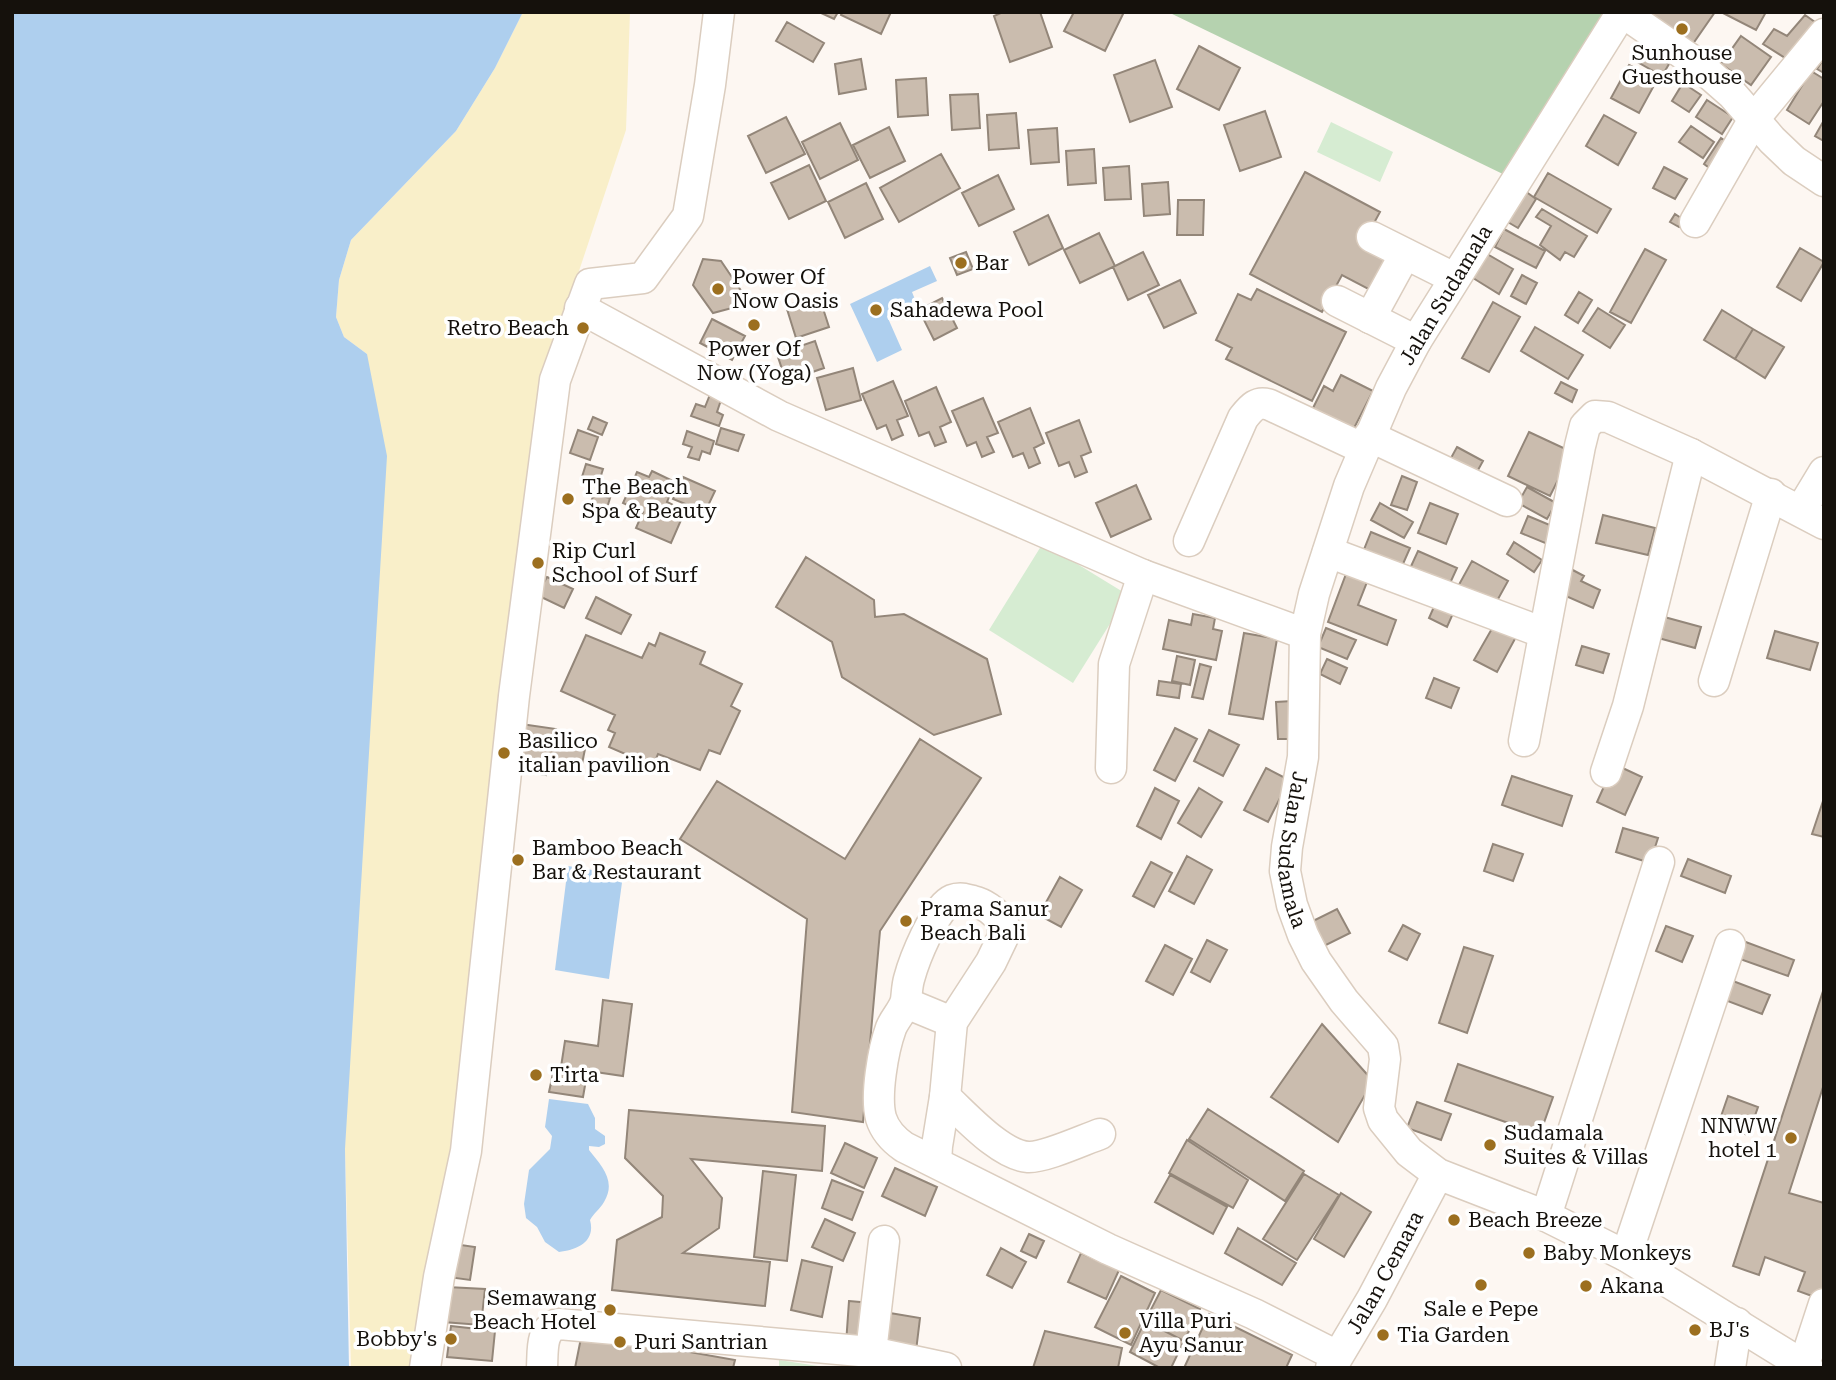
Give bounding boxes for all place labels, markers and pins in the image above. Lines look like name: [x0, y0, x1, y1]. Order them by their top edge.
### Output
marker: Sunhouse Guesthouse: [1674, 21, 1690, 37]
place label: Sunhouse Guesthouse: [1622, 41, 1742, 89]
place label: Bar: [975, 251, 1009, 275]
marker: Bar: [953, 255, 969, 271]
place label: Power Of Now Oasis: [732, 265, 839, 313]
marker: Power Of Now Oasis: [710, 281, 726, 297]
place label: Sahadewa Pool: [890, 298, 1044, 322]
marker: Sahadewa Pool: [868, 302, 884, 318]
place label: Retro Beach: [447, 316, 569, 340]
marker: Power Of Now (Yoga): [746, 317, 762, 333]
marker: Retro Beach: [575, 320, 591, 336]
place label: Power Of Now (Yoga): [697, 337, 811, 385]
place label: The Beach Spa & Beauty: [582, 475, 717, 523]
marker: The Beach Spa & Beauty: [560, 491, 576, 507]
place label: Rip Curl School of Surf: [552, 539, 698, 587]
marker: Rip Curl School of Surf: [530, 555, 546, 571]
place label: Basilico italian pavilion: [518, 729, 671, 777]
marker: Basilico italian pavilion: [496, 745, 512, 761]
place label: Bamboo Beach Bar & Restaurant: [532, 836, 701, 884]
marker: Bamboo Beach Bar & Restaurant: [510, 852, 526, 868]
place label: Prama Sanur Beach Bali: [920, 897, 1049, 945]
marker: Prama Sanur Beach Bali: [898, 913, 914, 929]
place label: Tirta: [550, 1063, 599, 1087]
marker: Tirta: [528, 1067, 544, 1083]
place label: NNWW hotel 1: [1700, 1114, 1778, 1162]
place label: Sudamala Suites & Villas: [1504, 1121, 1648, 1169]
marker: NNWW hotel 1: [1783, 1130, 1799, 1146]
marker: Sudamala Suites & Villas: [1482, 1137, 1498, 1153]
place label: Beach Breeze: [1468, 1208, 1602, 1232]
marker: Beach Breeze: [1446, 1212, 1462, 1228]
place label: Baby Monkeys: [1543, 1241, 1691, 1265]
marker: Baby Monkeys: [1521, 1245, 1537, 1261]
place label: Akana: [1600, 1274, 1664, 1298]
marker: Sale e Pepe: [1473, 1277, 1489, 1293]
marker: Akana: [1578, 1278, 1594, 1294]
place label: Semawang Beach Hotel: [473, 1286, 597, 1334]
place label: Sale e Pepe: [1424, 1297, 1538, 1321]
marker: Semawang Beach Hotel: [602, 1302, 618, 1318]
place label: Villa Puri Ayu Sanur: [1139, 1309, 1244, 1357]
place label: BJ's: [1709, 1318, 1749, 1342]
marker: BJ's: [1687, 1322, 1703, 1338]
place label: Tia Garden: [1397, 1323, 1510, 1347]
marker: Villa Puri Ayu Sanur: [1117, 1325, 1133, 1341]
place label: Bobby's: [356, 1327, 437, 1351]
marker: Tia Garden: [1375, 1327, 1391, 1343]
place label: Puri Santrian: [634, 1330, 768, 1354]
marker: Bobby's: [443, 1331, 459, 1347]
marker: Puri Santrian: [612, 1334, 628, 1350]

